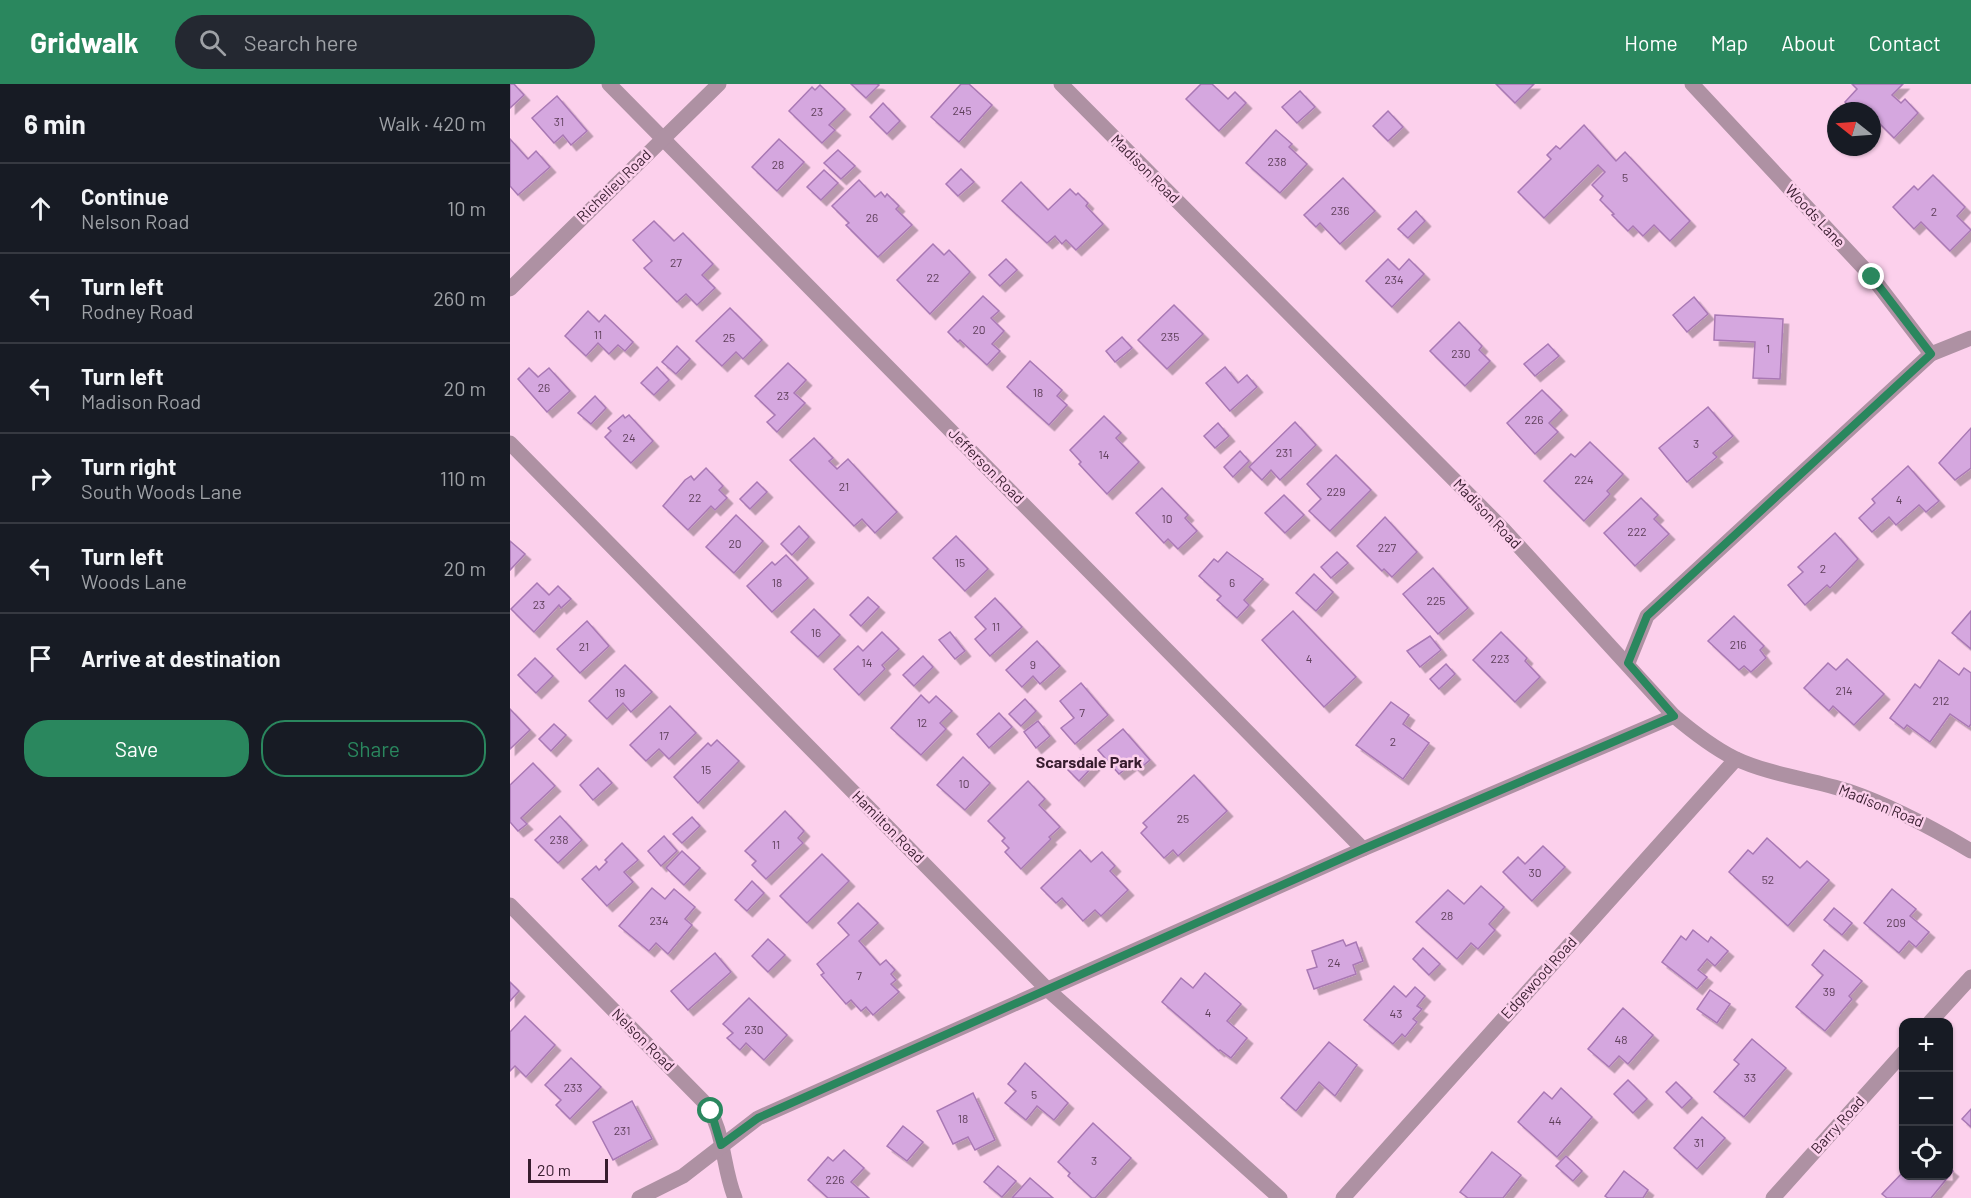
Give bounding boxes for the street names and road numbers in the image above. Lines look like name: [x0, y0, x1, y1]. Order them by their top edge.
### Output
street label: Madison Road: [1108, 130, 1184, 206]
street label: Richelieu Road: [572, 145, 654, 225]
street label: Woods Lane: [1782, 180, 1849, 250]
street label: Jefferson Road: [945, 424, 1028, 507]
street label: Madison Road: [1450, 475, 1525, 552]
street label: Madison Road: [1836, 780, 1926, 830]
street label: Hamilton Road: [849, 786, 929, 866]
street label: Edgewood Road: [1497, 933, 1580, 1022]
street label: Nelson Road: [609, 1004, 679, 1074]
street label: Barry Road: [1807, 1092, 1868, 1157]

